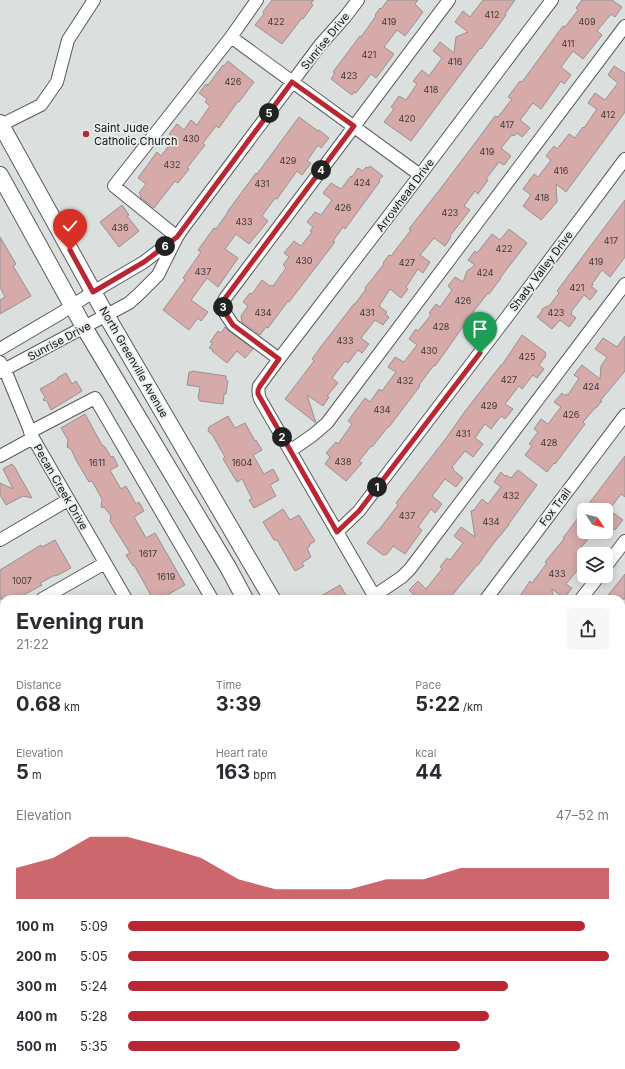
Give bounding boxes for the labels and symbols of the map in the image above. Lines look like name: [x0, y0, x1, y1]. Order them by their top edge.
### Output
house number: 412: [485, 9, 499, 20]
street label: Sunrise Drive: [298, 10, 352, 72]
house number: 422: [268, 16, 284, 27]
house number: 419: [382, 16, 397, 27]
house number: 409: [578, 16, 596, 27]
house number: 411: [562, 38, 574, 49]
house number: 421: [362, 49, 376, 60]
house number: 416: [448, 56, 463, 67]
house number: 423: [341, 70, 358, 81]
house number: 426: [225, 76, 242, 87]
house number: 418: [424, 84, 439, 95]
pin: 5: [259, 103, 279, 123]
house number: 412: [601, 109, 615, 120]
house number: 420: [399, 113, 416, 124]
house number: 417: [500, 119, 514, 130]
place label: Saint Jude Catholic Church: [94, 121, 177, 148]
marker: Saint Jude Catholic Church: [81, 129, 91, 139]
house number: 430: [182, 133, 200, 144]
house number: 419: [480, 146, 495, 157]
house number: 429: [280, 155, 297, 166]
street label: Arrowhead Drive: [373, 156, 437, 234]
house number: 432: [164, 159, 180, 170]
pin: 4: [311, 160, 331, 180]
house number: 416: [554, 165, 569, 176]
house number: 424: [354, 177, 371, 188]
house number: 431: [254, 178, 270, 189]
house number: 418: [535, 192, 550, 203]
house number: 426: [335, 202, 352, 213]
house number: 423: [442, 207, 459, 218]
pin: [53, 209, 87, 250]
house number: 433: [236, 216, 253, 227]
house number: 436: [112, 222, 129, 233]
street label: Shady Valley Drive: [506, 228, 576, 314]
house number: 417: [604, 235, 618, 246]
pin: 6: [155, 236, 175, 256]
house number: 422: [496, 243, 512, 254]
house number: 430: [295, 255, 313, 266]
house number: 419: [589, 256, 604, 267]
house number: 427: [399, 257, 415, 268]
house number: 437: [195, 266, 211, 277]
house number: 424: [477, 267, 494, 278]
house number: 421: [570, 282, 584, 293]
house number: 426: [455, 295, 472, 306]
pin: 3: [213, 297, 233, 317]
street label: North Greenville Avenue: [96, 304, 172, 420]
house number: 434: [254, 307, 272, 318]
house number: 431: [359, 307, 375, 318]
house number: 423: [548, 307, 565, 318]
pin: [463, 312, 497, 353]
street label: Sunrise Drive: [25, 318, 93, 364]
house number: 428: [433, 321, 450, 332]
house number: 433: [337, 335, 354, 346]
house number: 430: [420, 345, 438, 356]
house number: 425: [519, 351, 535, 362]
house number: 427: [501, 374, 517, 385]
house number: 432: [397, 375, 413, 386]
house number: 424: [583, 381, 600, 392]
house number: 429: [481, 400, 498, 411]
house number: 434: [373, 404, 391, 415]
house number: 426: [563, 409, 580, 420]
pin: 2: [272, 427, 292, 447]
house number: 431: [455, 428, 471, 439]
house number: 428: [541, 437, 558, 448]
street label: Pecan Creek Drive: [31, 442, 91, 532]
house number: 438: [335, 456, 352, 467]
house number: 1611: [89, 457, 105, 468]
house number: 1604: [232, 457, 253, 468]
pin: 1: [367, 477, 387, 497]
street label: Fox Trail: [536, 485, 574, 529]
house number: 432: [503, 490, 519, 501]
north arrow: [577, 503, 613, 539]
house number: 437: [399, 510, 415, 521]
house number: 434: [482, 516, 500, 527]
house number: 1617: [139, 548, 157, 559]
house number: 433: [549, 568, 566, 579]
house number: 1619: [157, 571, 176, 582]
house number: 1007: [12, 575, 32, 586]

